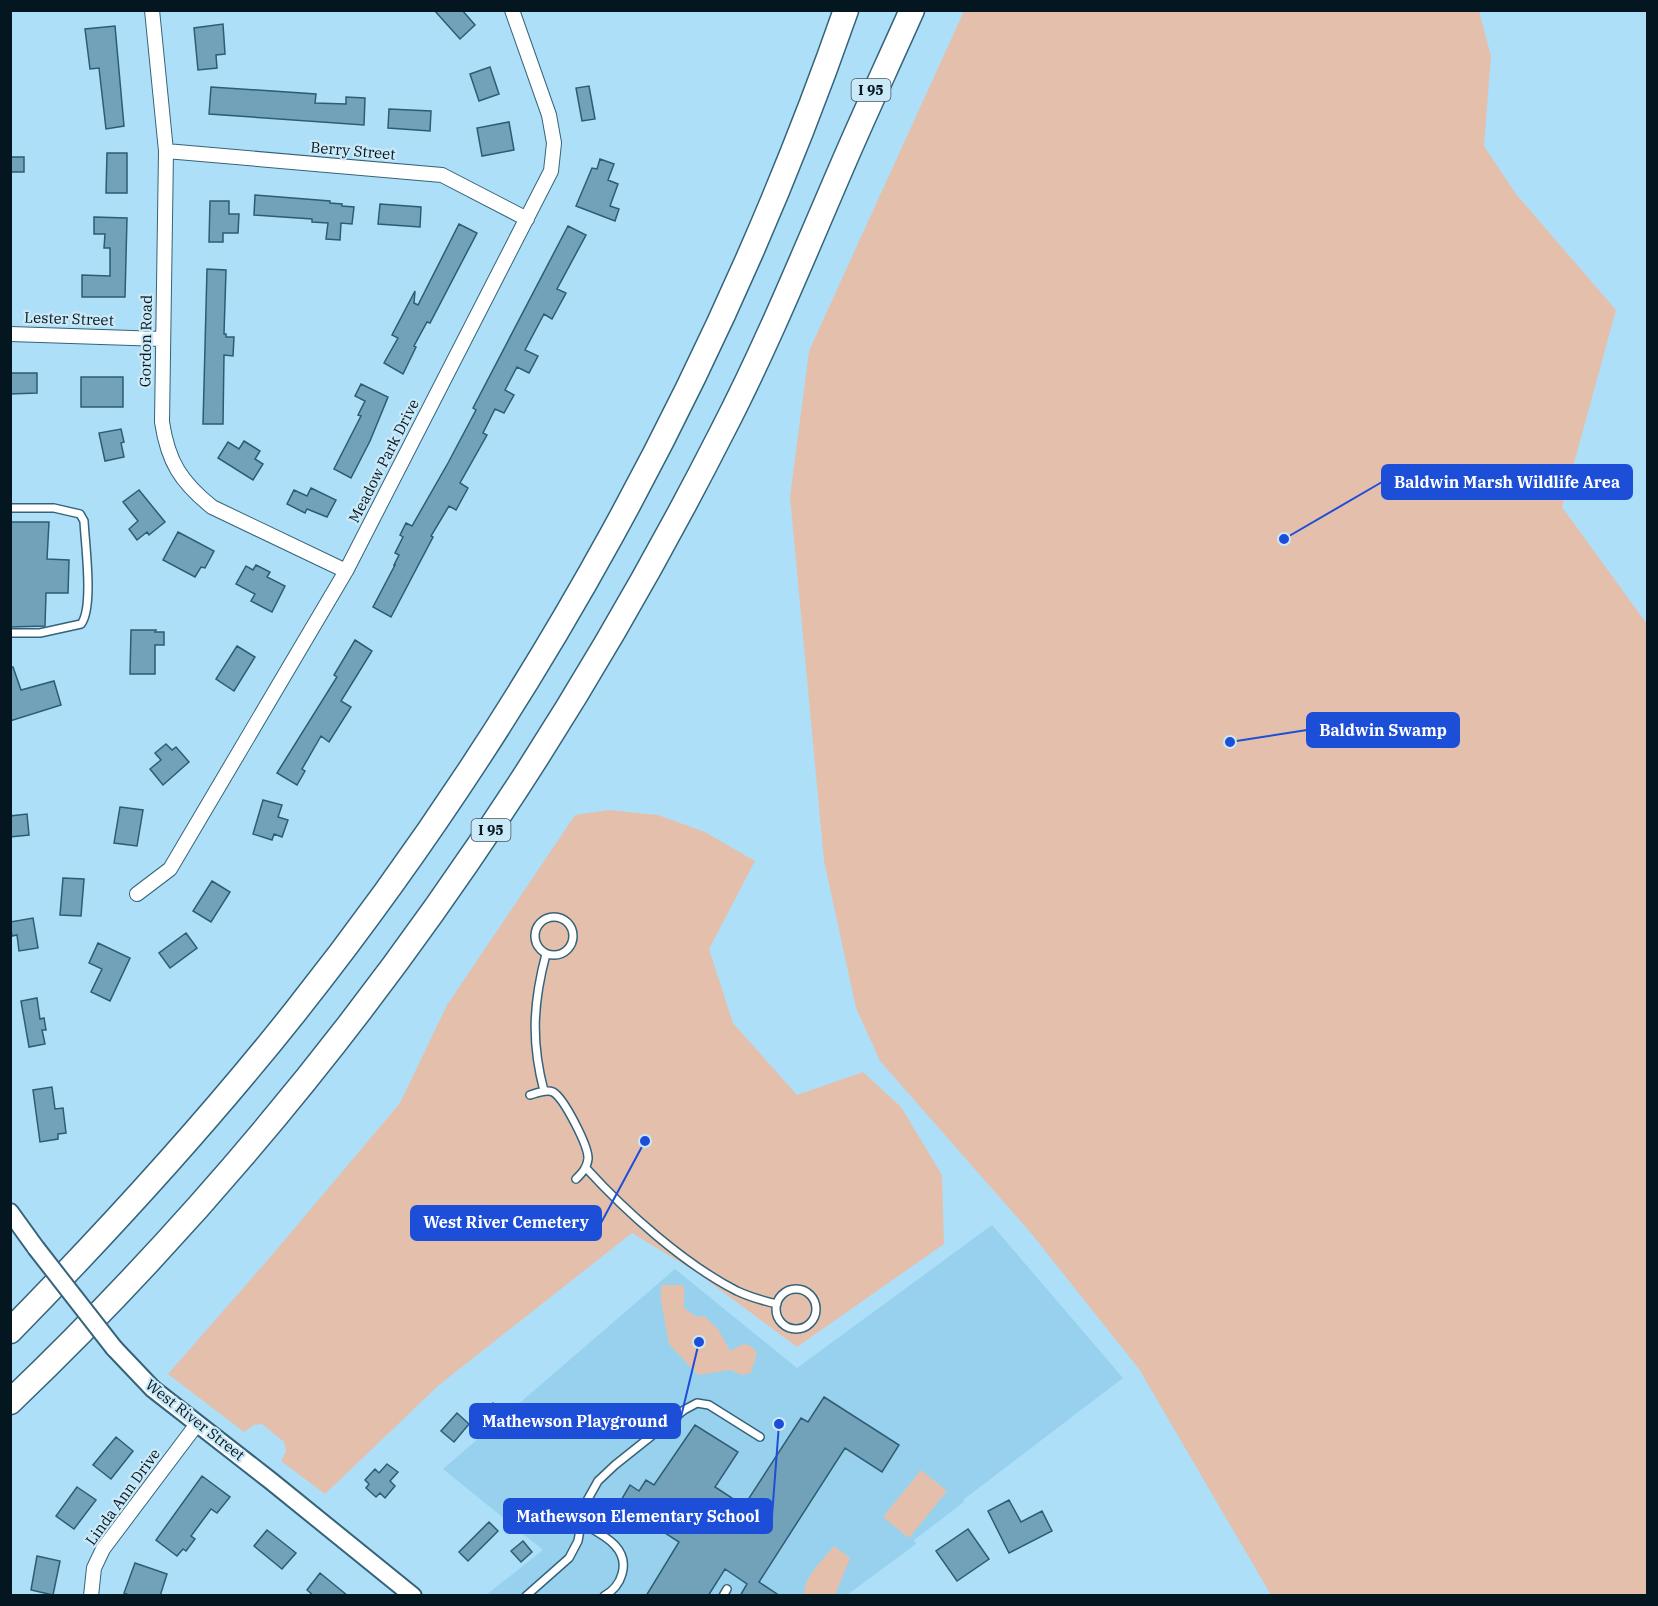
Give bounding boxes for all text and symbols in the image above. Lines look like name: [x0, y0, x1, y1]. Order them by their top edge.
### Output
road number: I 95: [852, 79, 890, 101]
street label: Berry Street: [310, 137, 396, 164]
street label: Gordon Road: [135, 295, 156, 387]
street label: Lester Street: [24, 307, 114, 330]
street label: Meadow Park Drive: [344, 396, 423, 526]
callout: Baldwin Marsh Wildlife Area: [1382, 465, 1632, 499]
text: Baldwin Marsh Wildlife Area: [1394, 472, 1620, 492]
callout: Baldwin Swamp: [1307, 713, 1459, 747]
text: Baldwin Swamp: [1319, 720, 1447, 740]
road number: I 95: [472, 819, 510, 841]
callout: West River Cemetery: [411, 1206, 601, 1240]
text: West River Cemetery: [423, 1212, 590, 1232]
street label: West River Street: [142, 1375, 249, 1464]
callout: Mathewson Playground: [470, 1404, 680, 1438]
text: Mathewson Playground: [482, 1411, 668, 1431]
street label: Linda Ann Drive: [81, 1445, 164, 1549]
callout: Mathewson Elementary School: [504, 1499, 772, 1533]
text: Mathewson Elementary School: [516, 1506, 760, 1526]

